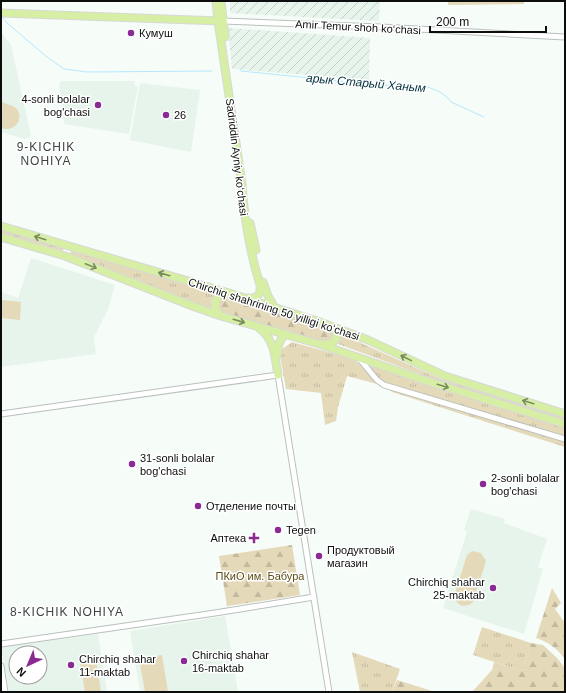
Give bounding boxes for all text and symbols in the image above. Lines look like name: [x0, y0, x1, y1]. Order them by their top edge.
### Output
scale bar: [430, 8, 546, 34]
text: 200 m: [436, 15, 469, 29]
street label: Amir Temur shoh ko‘chasi: [295, 18, 421, 36]
place label: Кумуш: [139, 27, 173, 39]
marker: Кумуш: [126, 28, 136, 38]
water label: арык Старый Ханым: [306, 71, 426, 95]
place label: 4-sonli bolalar bog'chasi: [22, 93, 90, 118]
street label: Sadriddin Ayniy ko‘chasi: [224, 97, 250, 217]
marker: 4-sonli bolalar bog'chasi: [93, 100, 103, 110]
place label: 26: [174, 109, 186, 121]
marker: 26: [161, 110, 171, 120]
district label: 9-KICHIK NOHIYA: [17, 140, 75, 168]
one-way arrow: [33, 234, 46, 241]
one-way arrow: [85, 263, 97, 270]
one-way arrow: [158, 270, 171, 277]
street label: Chirchiq shahrining 50 yilligi koʻchasi: [187, 276, 361, 342]
one-way arrow: [233, 318, 246, 325]
one-way arrow: [400, 354, 412, 361]
one-way arrow: [436, 383, 449, 390]
one-way arrow: [521, 398, 534, 405]
place label: 31-sonli bolalar bog'chasi: [140, 452, 215, 477]
marker: 31-sonli bolalar bog'chasi: [127, 459, 137, 469]
place label: 2-sonli bolalar bog'chasi: [491, 472, 560, 497]
marker: 2-sonli bolalar bog'chasi: [478, 479, 488, 489]
place label: Отделение почты: [206, 500, 296, 512]
marker: Отделение почты: [193, 501, 203, 511]
place label: Tegen: [286, 524, 316, 536]
marker: Tegen: [273, 525, 283, 535]
place label: Аптека: [211, 532, 247, 544]
marker: Аптека: [249, 533, 259, 543]
place label: Продуктовый магазин: [327, 544, 395, 569]
marker: Продуктовый магазин: [314, 551, 324, 561]
park label: ПКиО им. Бабура: [216, 570, 305, 582]
place label: Chirchiq shahar 25-maktab: [408, 576, 485, 601]
marker: Chirchiq shahar 25-maktab: [488, 583, 498, 593]
district label: 8-KICHIK NOHIYA: [10, 605, 124, 619]
north arrow: [8, 645, 48, 685]
place label: Chirchiq shahar 16-maktab: [192, 649, 269, 674]
place label: Chirchiq shahar 11-maktab: [79, 653, 156, 678]
marker: Chirchiq shahar 16-maktab: [179, 656, 189, 666]
marker: Chirchiq shahar 11-maktab: [66, 660, 76, 670]
text: N: [14, 665, 28, 679]

